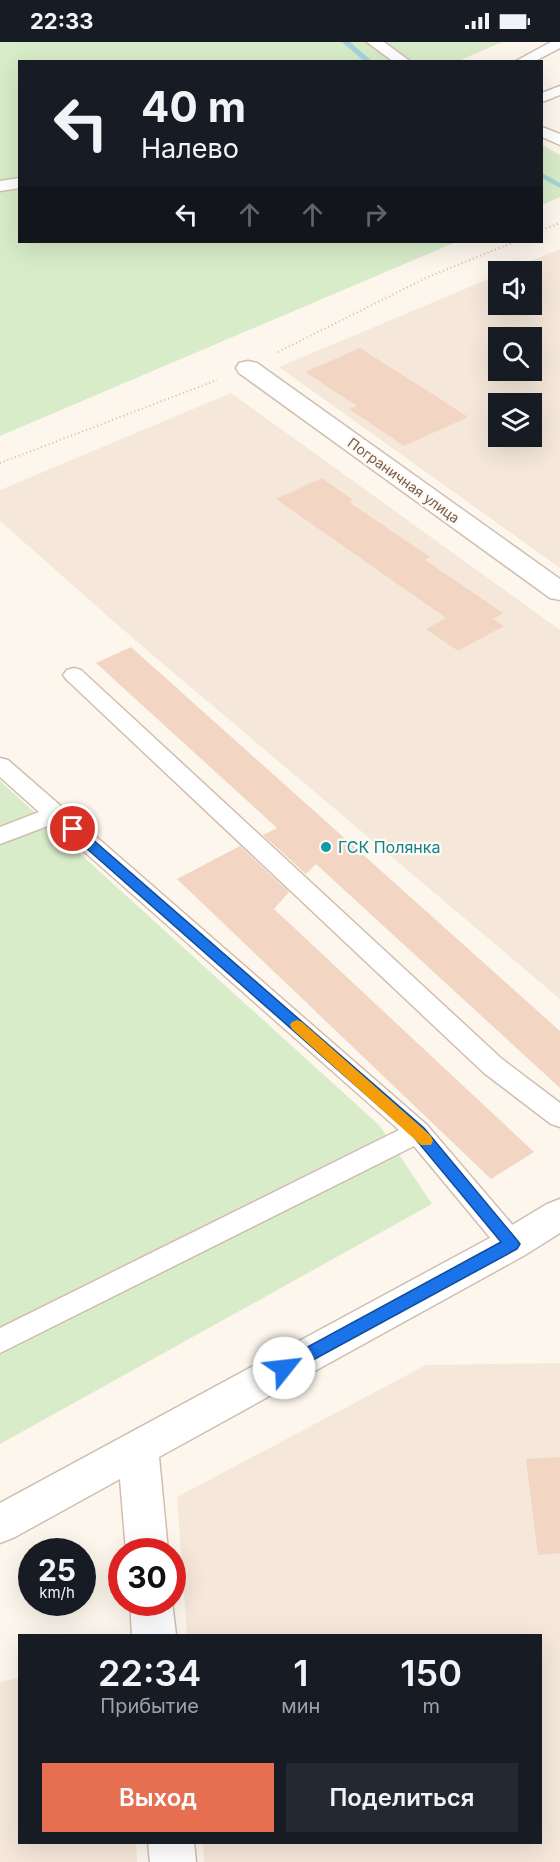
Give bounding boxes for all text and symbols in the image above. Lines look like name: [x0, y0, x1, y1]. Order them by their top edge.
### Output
text: 22:33: [30, 8, 93, 34]
text: 40 m: [141, 81, 246, 132]
icon: left: [42, 84, 120, 162]
text: Налево: [141, 132, 239, 165]
icon: left: [170, 198, 203, 231]
icon: ahead: [233, 198, 266, 231]
icon: ahead: [296, 198, 329, 231]
icon: right: [359, 198, 392, 231]
map controls: [488, 261, 542, 447]
button: sound: [488, 261, 542, 315]
button: search: [488, 327, 542, 381]
button: layers: [488, 393, 542, 447]
street label: Пограничная улица: [345, 434, 463, 526]
pin: [47, 803, 98, 854]
icon: arrive: [56, 812, 89, 845]
place label: ГСК Полянка: [338, 837, 440, 857]
marker: ГСК Полянка: [319, 840, 333, 854]
position arrow: [252, 1336, 316, 1400]
speed limit sign: 30: [108, 1538, 186, 1616]
text: 25: [38, 1552, 76, 1588]
text: km/h: [39, 1583, 75, 1602]
text: 22:34: [98, 1651, 201, 1695]
text: 1: [293, 1651, 308, 1695]
text: 150: [400, 1651, 462, 1695]
text: Прибытие: [100, 1694, 199, 1718]
text: мин: [281, 1694, 320, 1718]
text: m: [422, 1694, 440, 1718]
button: Выход: [42, 1763, 274, 1832]
button: Поделиться: [286, 1763, 518, 1832]

